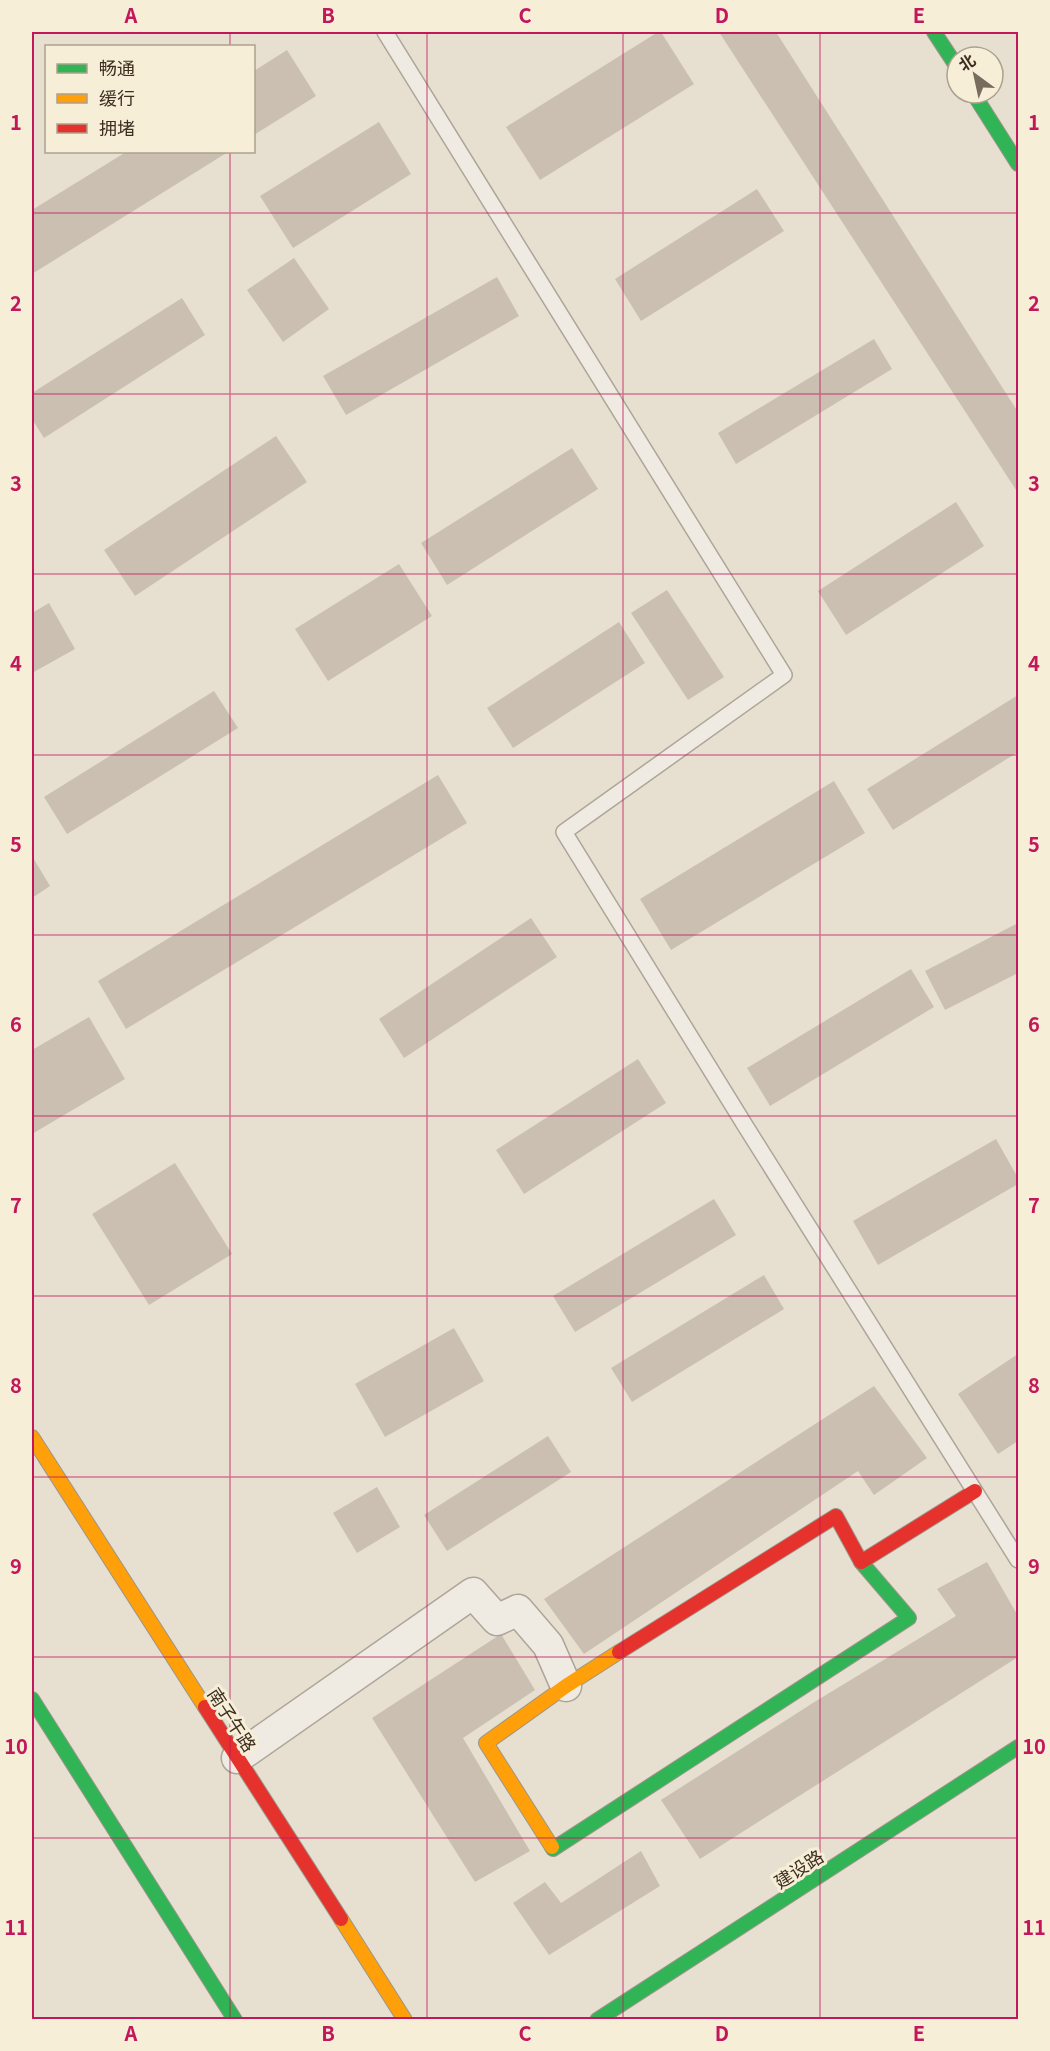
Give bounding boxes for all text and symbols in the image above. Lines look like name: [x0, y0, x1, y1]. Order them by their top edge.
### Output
text: A: [124, 0, 138, 29]
text: B: [321, 0, 335, 29]
text: C: [518, 0, 532, 29]
text: D: [715, 0, 729, 29]
text: E: [913, 0, 925, 29]
legend: [45, 45, 255, 153]
north arrow: [945, 45, 1005, 105]
text: 北: [953, 47, 980, 76]
text: 畅通: [99, 54, 135, 80]
text: 缓行: [99, 84, 135, 110]
text: 1: [10, 107, 22, 136]
text: 1: [1028, 107, 1040, 136]
text: 拥堵: [99, 114, 135, 140]
text: 2: [10, 288, 22, 317]
text: 2: [1028, 288, 1040, 317]
text: 3: [10, 468, 22, 497]
text: 3: [1028, 468, 1040, 497]
text: 4: [10, 648, 22, 677]
text: 4: [1028, 648, 1040, 677]
text: 5: [10, 829, 22, 858]
text: 5: [1028, 829, 1040, 858]
text: 6: [10, 1009, 22, 1038]
text: 6: [1028, 1009, 1040, 1038]
text: 7: [10, 1190, 22, 1219]
text: 7: [1028, 1190, 1040, 1219]
text: 8: [10, 1370, 22, 1399]
text: 8: [1028, 1370, 1040, 1399]
text: 9: [10, 1551, 22, 1580]
text: 9: [1028, 1551, 1040, 1580]
street label: 南子午路: [202, 1682, 264, 1756]
text: 10: [4, 1731, 28, 1760]
text: 10: [1022, 1731, 1046, 1760]
street label: 建设路: [768, 1842, 828, 1894]
text: 11: [4, 1912, 28, 1941]
text: 11: [1022, 1912, 1046, 1941]
text: A: [124, 2018, 138, 2047]
text: B: [321, 2018, 335, 2047]
text: C: [518, 2018, 532, 2047]
text: D: [715, 2018, 729, 2047]
text: E: [913, 2018, 925, 2047]

